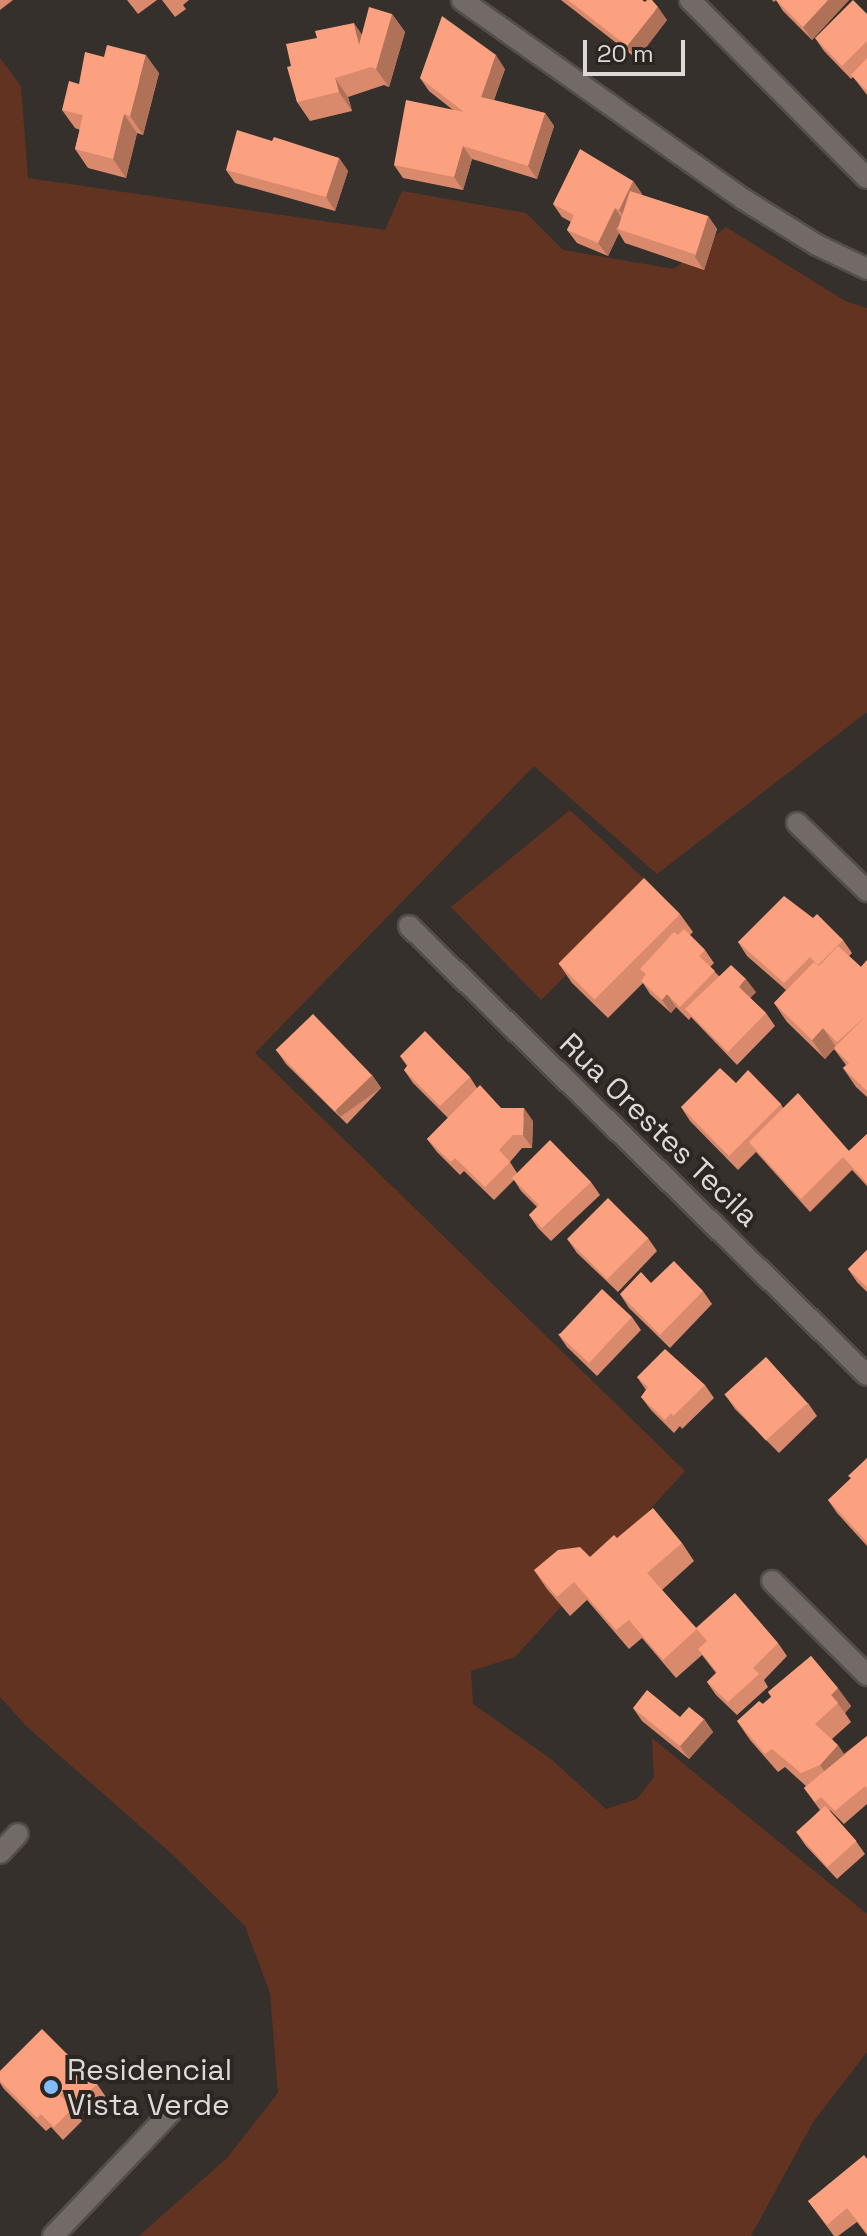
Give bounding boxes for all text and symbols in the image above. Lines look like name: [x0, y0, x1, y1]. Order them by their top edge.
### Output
scale bar: [587, 24, 689, 74]
text: 20 m: [597, 38, 654, 69]
street label: Rua Orestes Tecila: [552, 1026, 766, 1234]
place label: Residencial Vista Verde: [67, 2052, 232, 2122]
marker: Residencial Vista Verde: [42, 2078, 60, 2096]

